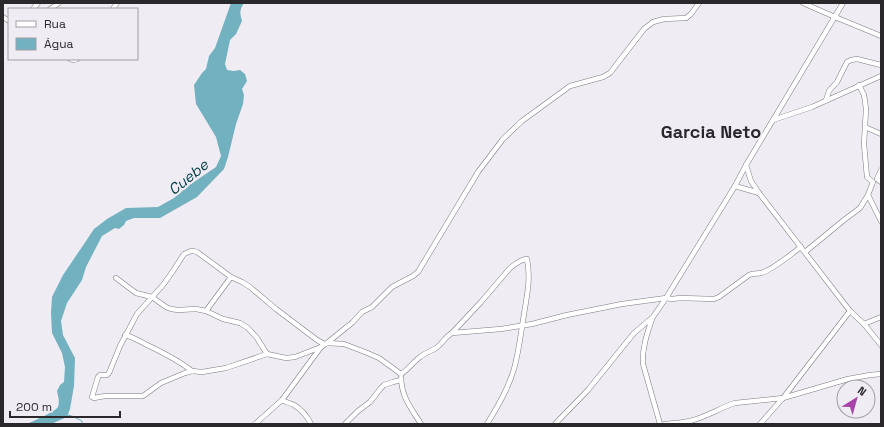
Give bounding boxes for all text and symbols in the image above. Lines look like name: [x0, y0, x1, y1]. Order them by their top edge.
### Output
legend: [8, 8, 138, 60]
text: Rua: [44, 16, 66, 32]
text: Água: [44, 36, 74, 52]
district label: Garcia Neto: [661, 120, 761, 143]
water label: Cuebe: [164, 154, 213, 199]
north arrow: [836, 379, 876, 419]
text: N: [855, 383, 869, 399]
scale bar: [10, 393, 120, 419]
text: 200 m: [16, 399, 52, 415]

